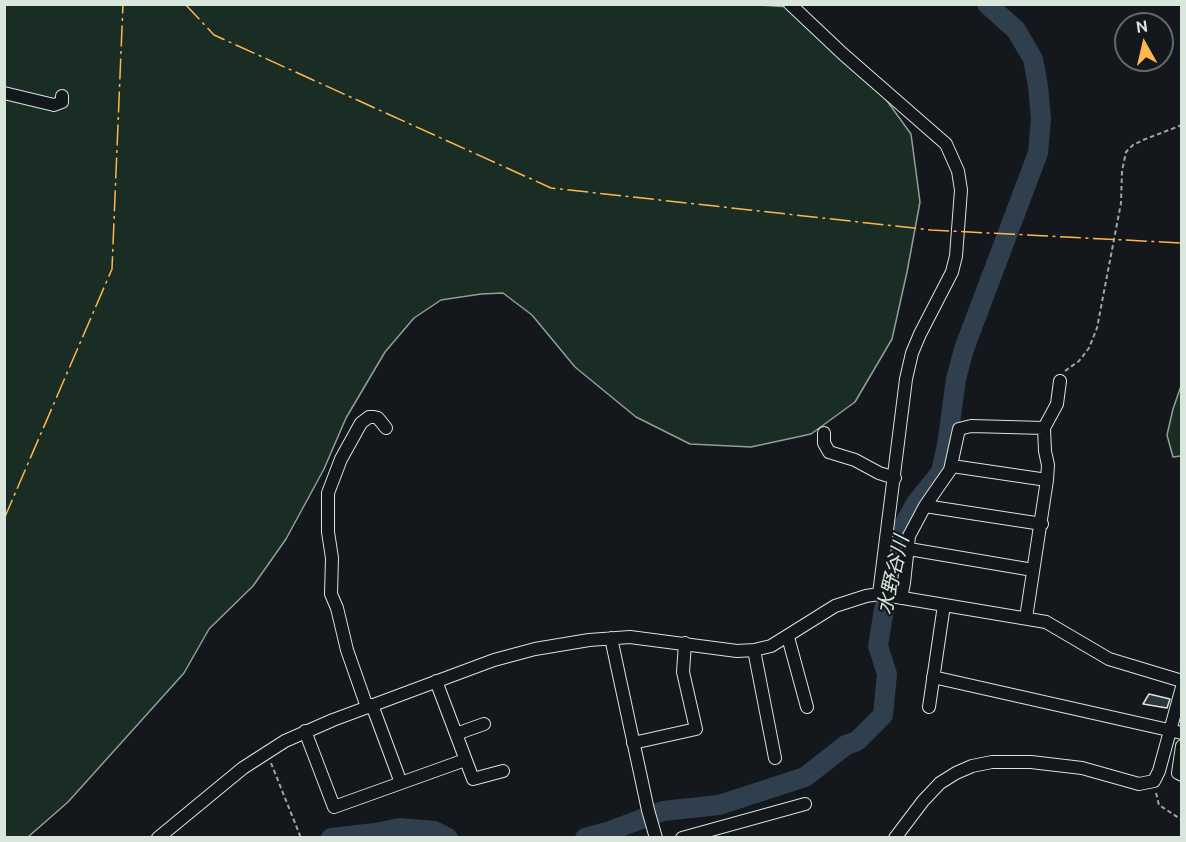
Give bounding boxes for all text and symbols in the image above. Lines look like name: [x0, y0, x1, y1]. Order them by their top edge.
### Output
north arrow: [1114, 12, 1174, 72]
text: N: [1135, 16, 1149, 36]
water label: 水野谷川: [872, 533, 914, 617]

